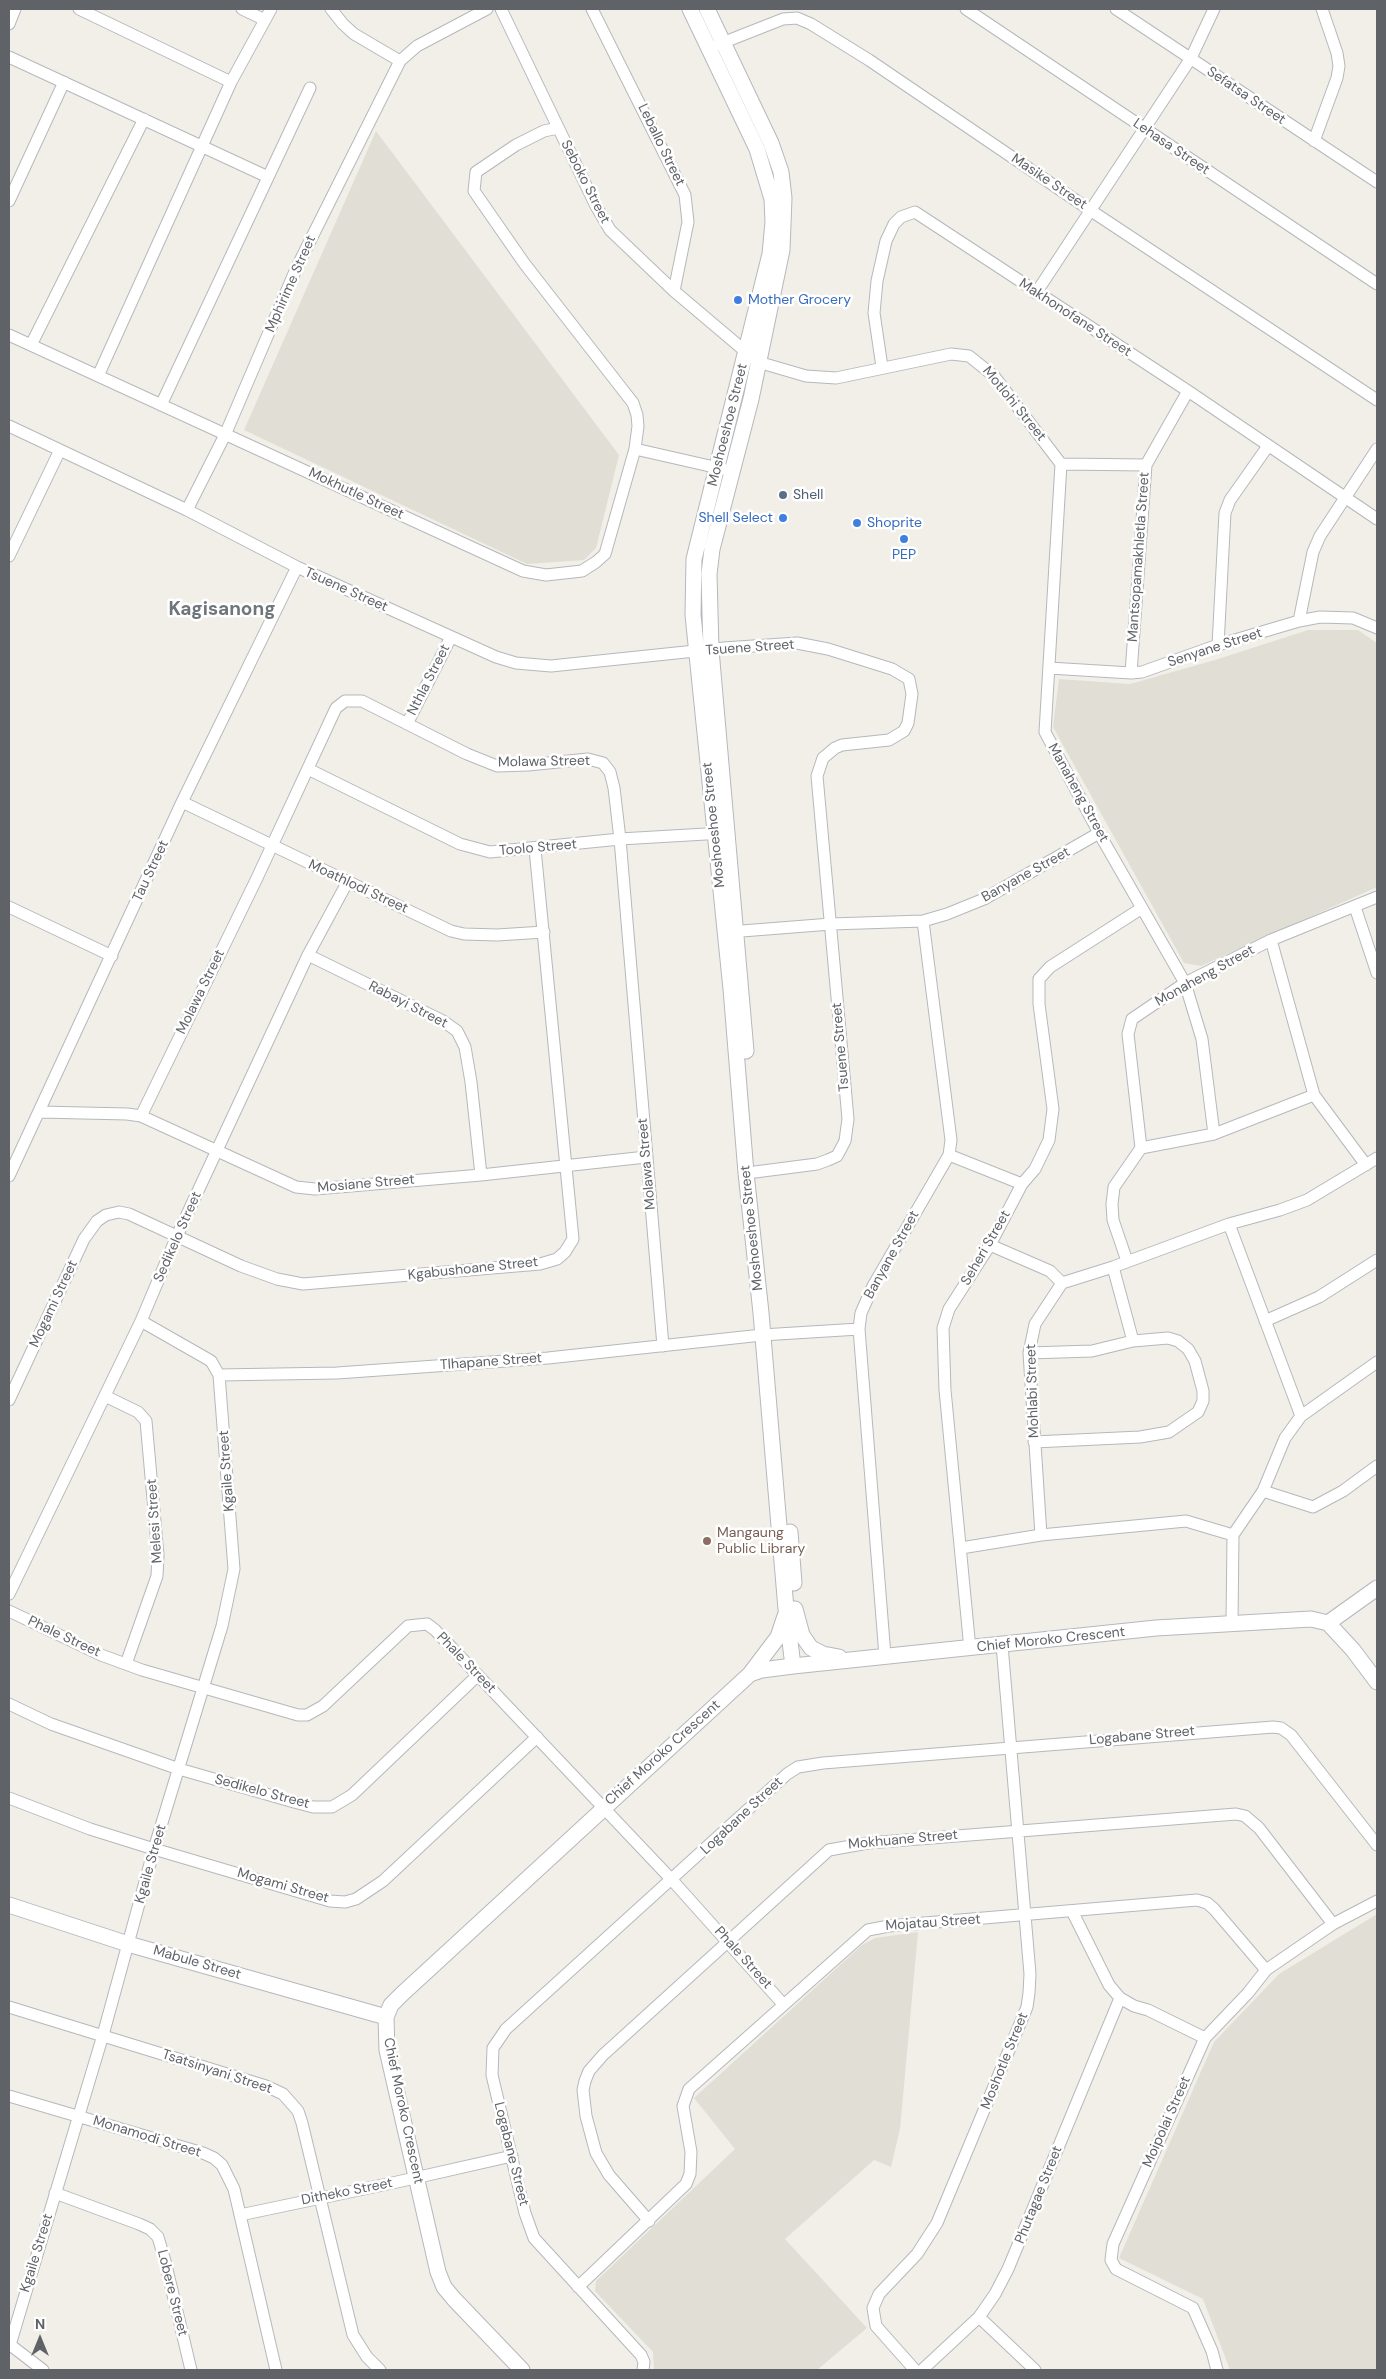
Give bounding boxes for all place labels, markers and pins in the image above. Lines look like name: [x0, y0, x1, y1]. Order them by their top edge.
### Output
place label: Mother Grocery: [748, 292, 851, 308]
marker: Mother Grocery: [732, 294, 744, 306]
place label: Shell: [793, 487, 823, 503]
marker: Shell: [777, 489, 789, 501]
place label: Shell Select: [698, 510, 773, 526]
marker: Shell Select: [777, 512, 789, 524]
place label: Shoprite: [867, 515, 922, 531]
marker: Shoprite: [851, 517, 863, 529]
marker: PEP: [898, 533, 910, 545]
place label: PEP: [892, 547, 916, 563]
place label: Mangaung Public Library: [717, 1525, 805, 1558]
marker: Mangaung Public Library: [701, 1535, 713, 1547]

